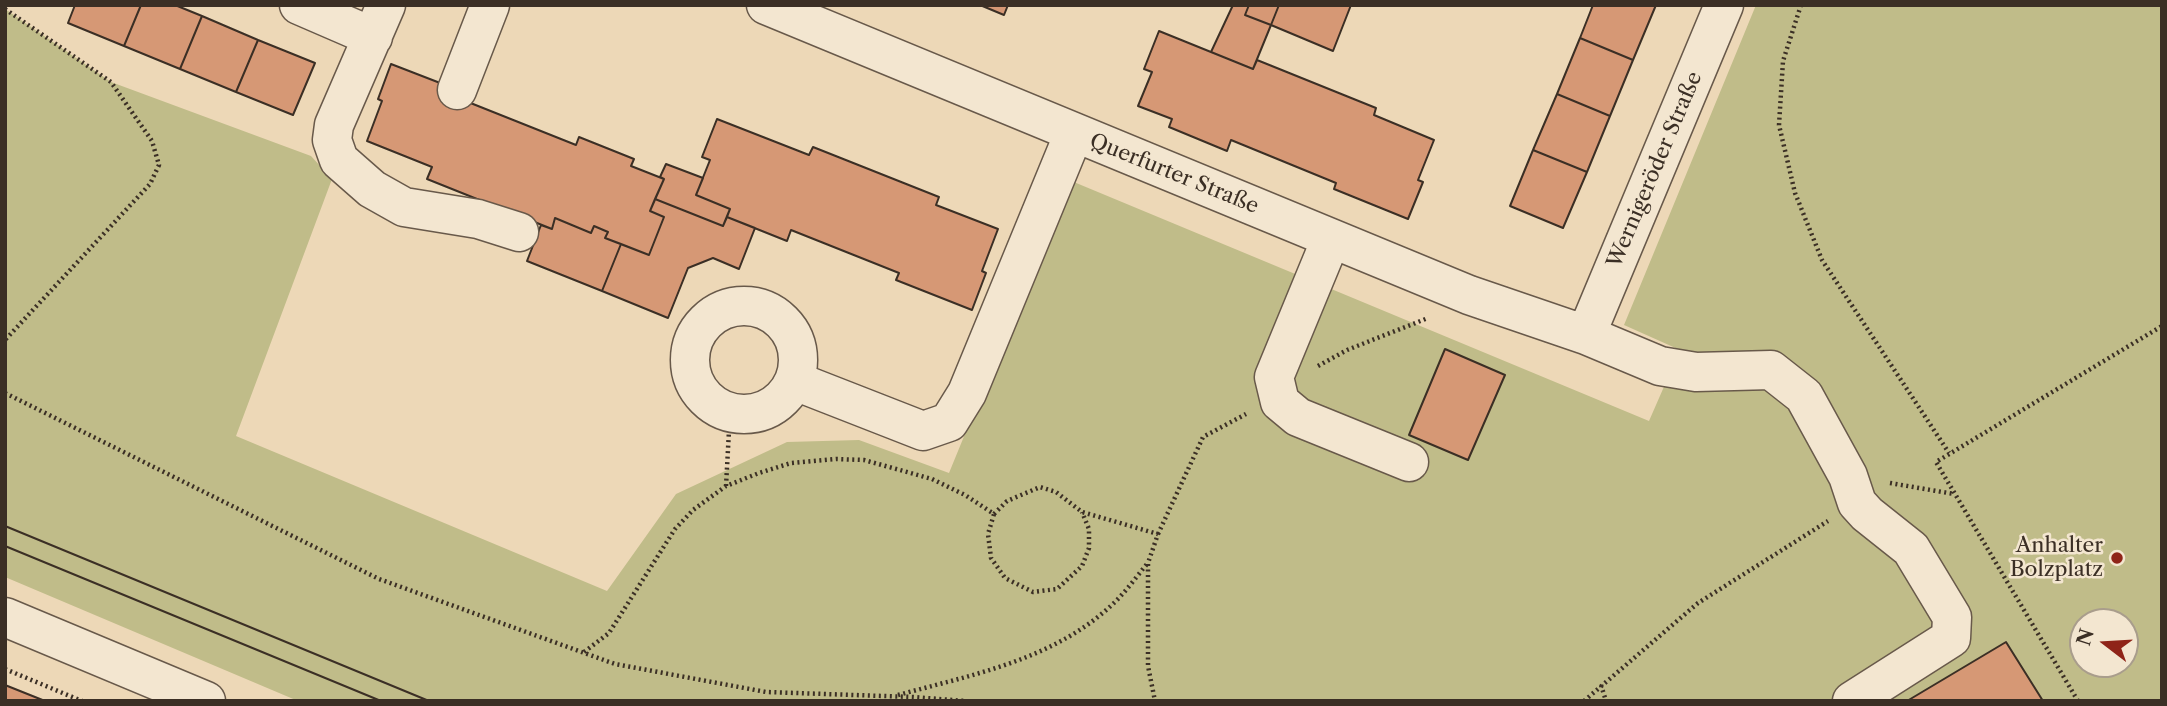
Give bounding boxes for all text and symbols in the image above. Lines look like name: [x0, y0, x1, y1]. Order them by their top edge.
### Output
street label: Wernigeröder Straße: [1602, 68, 1708, 272]
street label: Querfurter Straße: [1086, 129, 1262, 219]
place label: Anhalter Bolzplatz: [2010, 533, 2103, 583]
marker: Anhalter Bolzplatz: [2109, 550, 2125, 566]
north arrow: [2069, 608, 2139, 678]
text: N: [2072, 626, 2099, 649]

